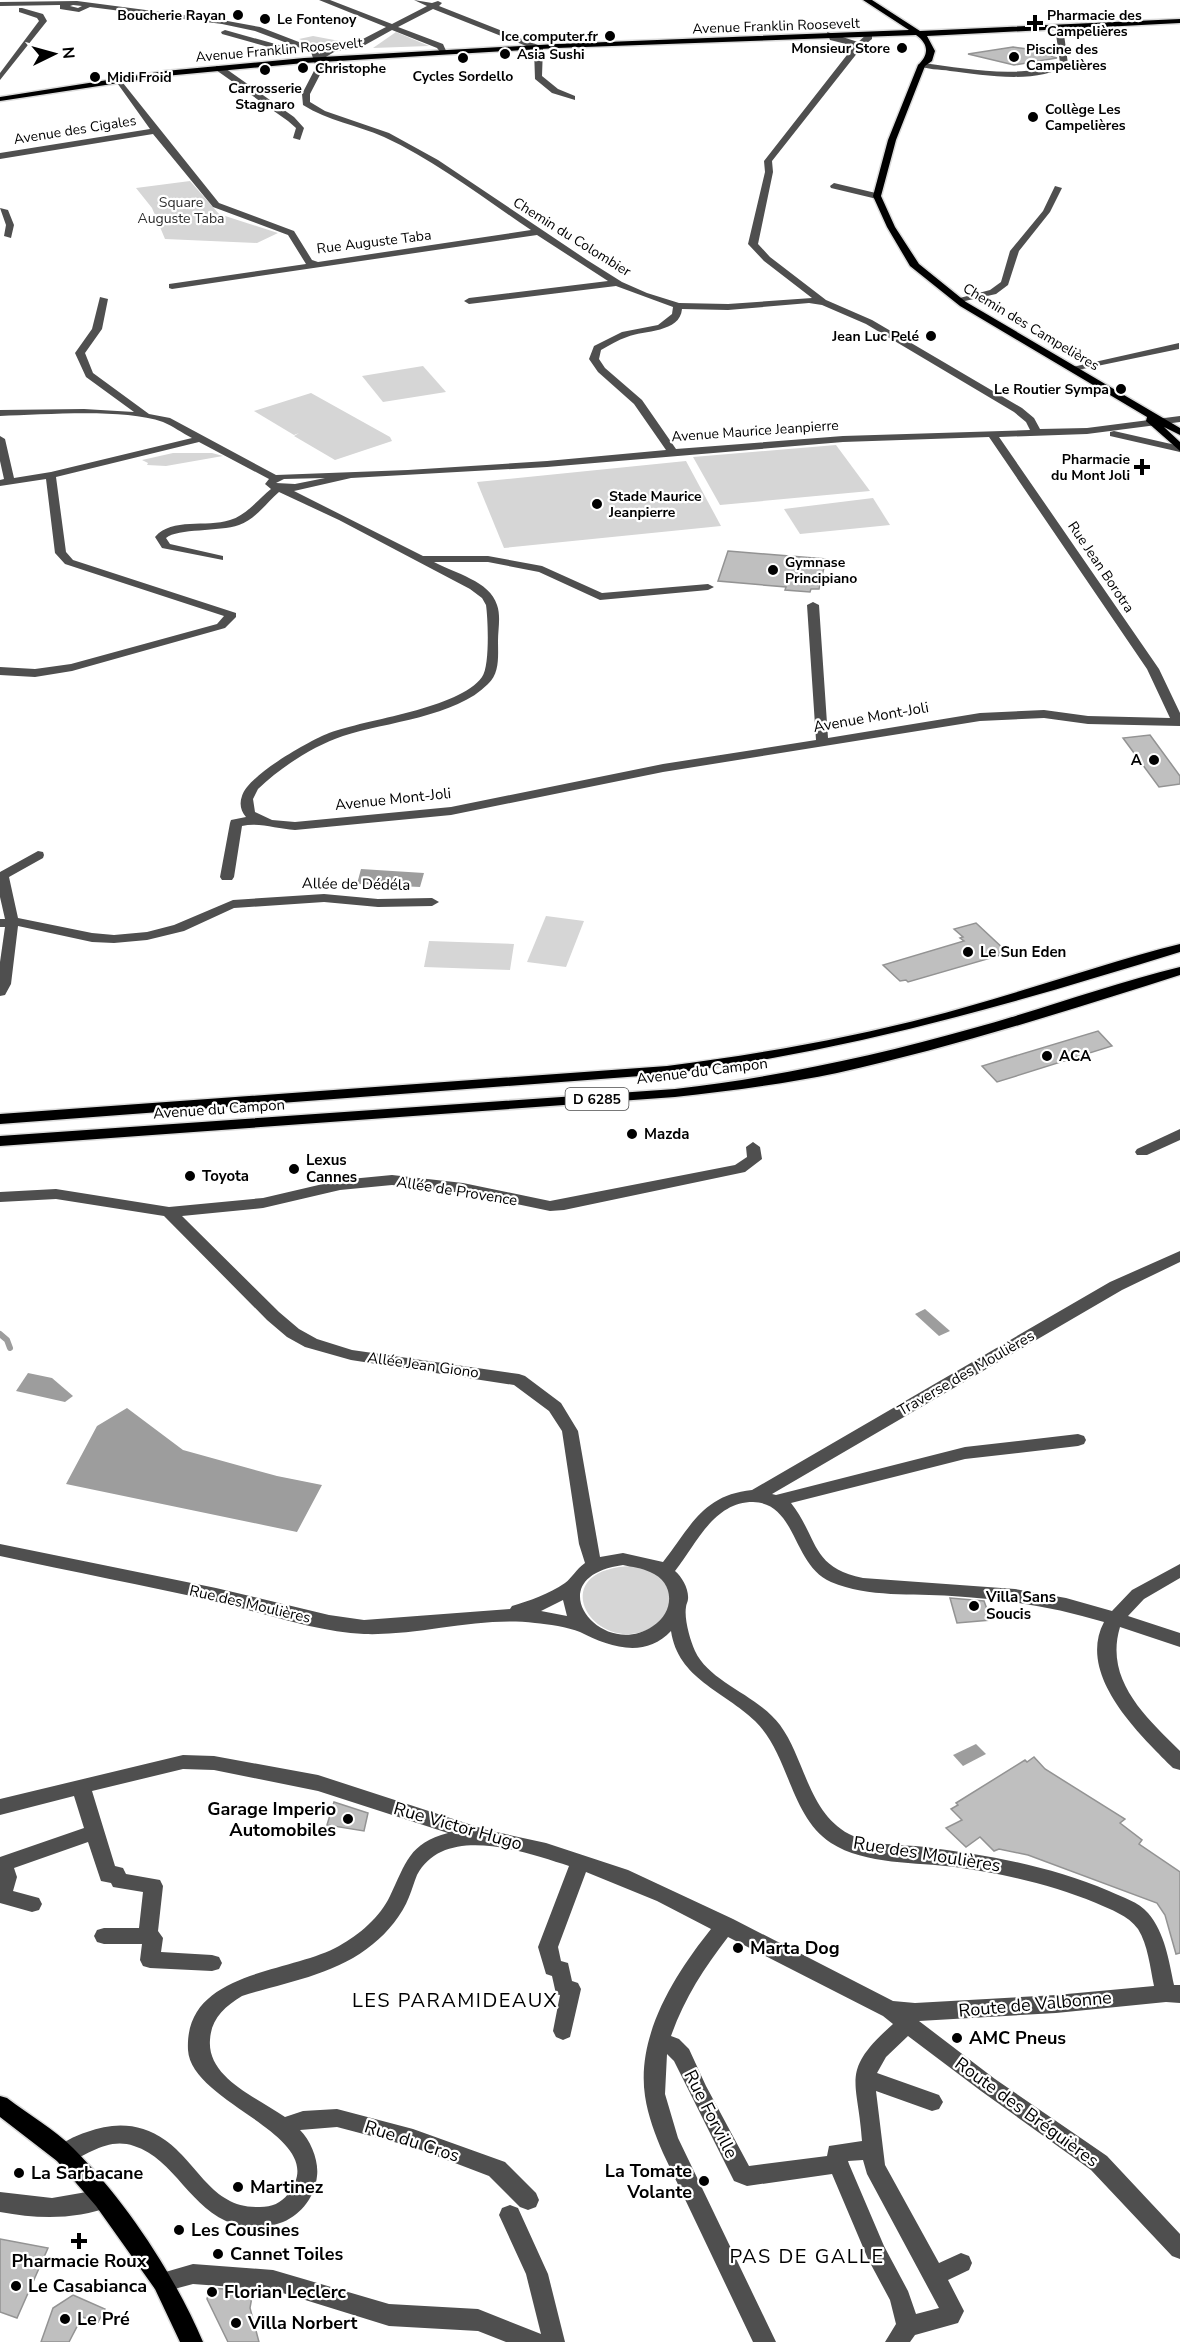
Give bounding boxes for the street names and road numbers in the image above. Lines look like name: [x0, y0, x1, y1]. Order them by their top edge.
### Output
street label: Avenue Franklin Roosevelt: [692, 14, 860, 38]
street label: Avenue Franklin Roosevelt: [195, 33, 363, 67]
street label: Avenue des Cigales: [12, 111, 138, 149]
street label: Chemin du Colombier: [509, 193, 635, 281]
street label: Rue Auguste Taba: [316, 226, 432, 258]
street label: Chemin des Campelières: [959, 279, 1103, 375]
street label: Avenue Maurice Jeanpierre: [671, 416, 839, 446]
street label: Rue Jean Borotra: [1063, 518, 1139, 616]
street label: Avenue Mont-Joli: [812, 697, 930, 737]
street label: Avenue Mont-Joli: [334, 783, 452, 815]
street label: Allée de Dédéla: [302, 873, 410, 895]
street label: Avenue du Campon: [635, 1053, 769, 1089]
road number: D 6285: [566, 1088, 628, 1110]
street label: Avenue du Campon: [152, 1094, 286, 1124]
street label: Allée de Provence: [395, 1172, 519, 1210]
street label: Traverse des Moulières: [894, 1326, 1038, 1420]
street label: Allée Jean Giono: [366, 1347, 480, 1383]
street label: Rue des Moulières: [187, 1580, 313, 1628]
street label: Rue Victor Hugo: [391, 1796, 525, 1856]
street label: Rue des Moulières: [852, 1831, 1002, 1877]
street label: Route de Valbonne: [957, 1985, 1113, 2023]
street label: Route des Bréguières: [950, 2052, 1104, 2172]
street label: Rue Forville: [678, 2066, 744, 2162]
street label: Rue du Cros: [361, 2114, 463, 2168]

